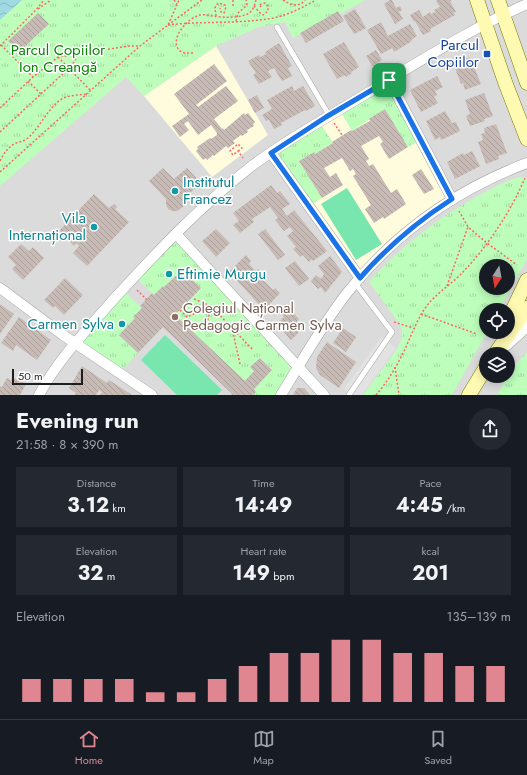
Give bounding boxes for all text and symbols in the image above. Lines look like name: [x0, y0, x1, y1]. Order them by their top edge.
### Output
place label: Parcul Copiilor: [427, 34, 480, 73]
park label: Parcul Copiilor Ion Creangă: [11, 39, 106, 78]
marker: Parcul Copiilor: [482, 49, 492, 59]
pin: [372, 63, 406, 97]
icon: arrive: [378, 69, 400, 91]
place label: Institutul Francez: [183, 171, 235, 210]
marker: Institutul Francez: [170, 186, 180, 196]
place label: Vila Internațional: [9, 207, 86, 246]
marker: Vila Internațional: [89, 222, 99, 232]
north arrow: [479, 259, 515, 295]
map controls: [479, 259, 515, 383]
place label: Eftimie Murgu: [177, 263, 266, 285]
marker: Eftimie Murgu: [164, 269, 174, 279]
place label: Colegiul Național Pedagogic Carmen Sylva: [183, 297, 342, 336]
button: locate: [479, 303, 515, 339]
marker: Colegiul Național Pedagogic Carmen Sylva: [170, 312, 180, 322]
place label: Carmen Sylva: [27, 313, 114, 335]
marker: Carmen Sylva: [117, 319, 127, 329]
button: layers: [479, 347, 515, 383]
scale bar: [12, 367, 83, 386]
text: 50 m: [18, 368, 43, 384]
text: Evening run: [16, 404, 139, 436]
button: share: [469, 408, 511, 450]
text: 21:58 · 8 × 390 m: [16, 435, 118, 454]
text: Distance: [77, 475, 116, 491]
text: Time: [252, 475, 275, 491]
text: Pace: [420, 475, 441, 491]
text: 3.12: [67, 491, 109, 520]
text: 14:49: [235, 491, 292, 520]
text: 4:45: [396, 491, 443, 520]
text: km: [109, 500, 126, 516]
text: /km: [443, 500, 465, 516]
text: Elevation: [76, 543, 117, 559]
text: Heart rate: [241, 543, 286, 559]
text: kcal: [422, 543, 439, 559]
text: 32: [78, 559, 103, 588]
text: 149: [233, 559, 270, 588]
text: 201: [412, 559, 449, 588]
text: m: [103, 568, 115, 584]
text: bpm: [270, 568, 294, 584]
text: Elevation: [16, 607, 65, 626]
text: 135–139 m: [447, 607, 511, 626]
tab: Home: [75, 728, 103, 768]
tab: Map: [253, 728, 275, 768]
tab: Saved: [424, 728, 452, 768]

